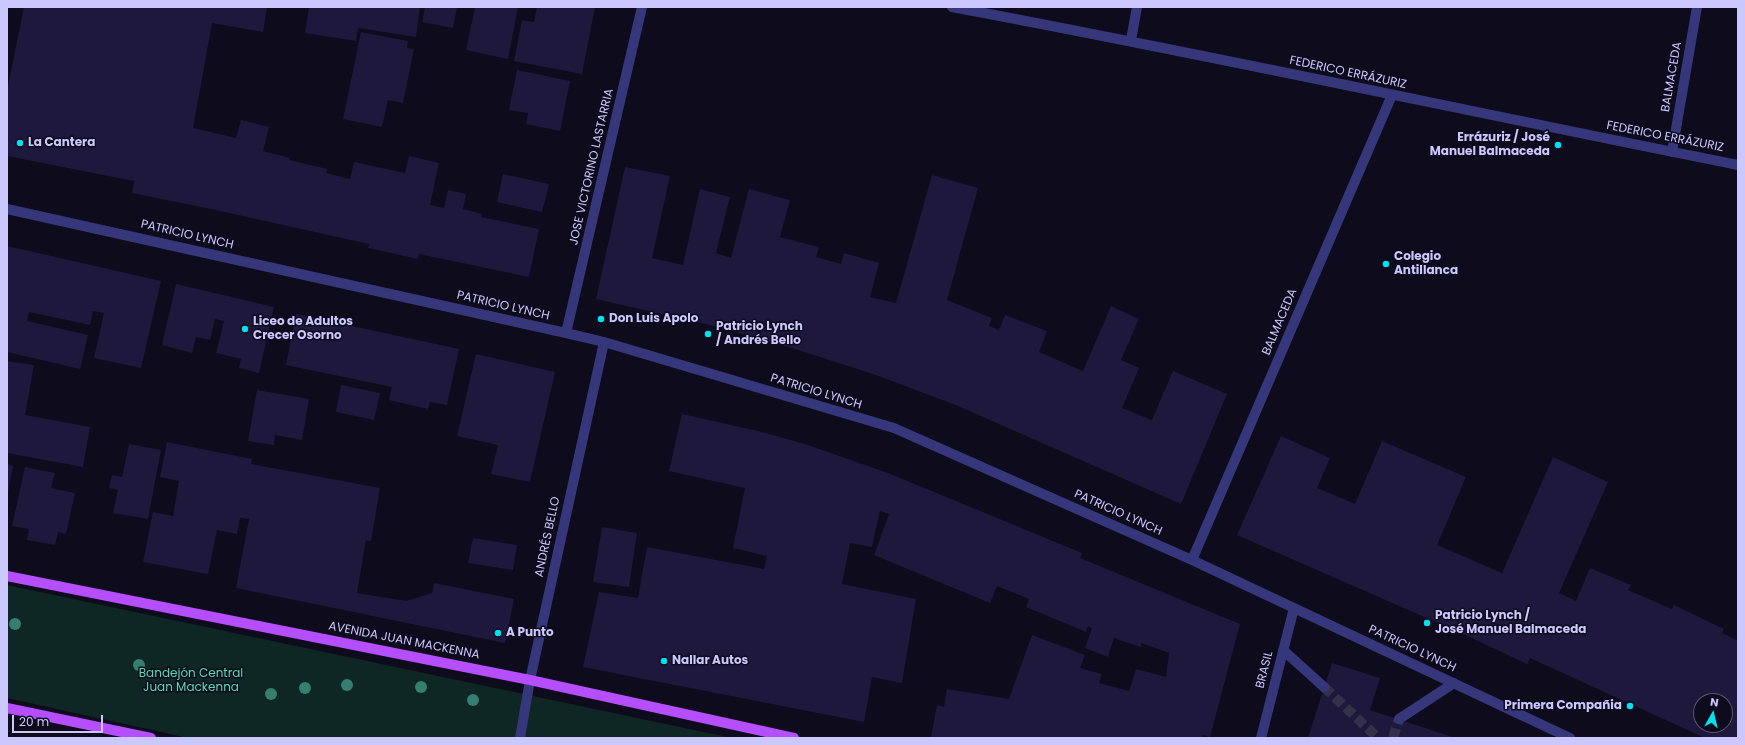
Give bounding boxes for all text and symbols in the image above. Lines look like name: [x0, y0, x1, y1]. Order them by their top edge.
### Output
street label: BALMACEDA: [1659, 41, 1685, 113]
street label: FEDERICO ERRÁZURIZ: [1288, 54, 1408, 92]
street label: JOSE VICTORINO LASTARRIA: [567, 87, 617, 247]
street label: FEDERICO ERRÁZURIZ: [1605, 119, 1725, 155]
place label: Errázuriz / José Manuel Balmaceda: [1430, 131, 1550, 159]
place label: La Cantera: [28, 136, 95, 150]
marker: La Cantera: [15, 138, 25, 148]
marker: Errázuriz / José Manuel Balmaceda: [1553, 140, 1563, 150]
street label: PATRICIO LYNCH: [139, 217, 235, 253]
place label: Colegio Antillanca: [1394, 250, 1458, 278]
marker: Colegio Antillanca: [1381, 259, 1391, 269]
street label: BALMACEDA: [1259, 286, 1301, 358]
street label: PATRICIO LYNCH: [455, 288, 551, 324]
place label: Don Luis Apolo: [609, 312, 698, 326]
marker: Don Luis Apolo: [596, 314, 606, 324]
place label: Liceo de Adultos Crecer Osorno: [253, 315, 353, 343]
place label: Patricio Lynch / Andrés Bello: [716, 320, 803, 348]
marker: Liceo de Adultos Crecer Osorno: [240, 324, 250, 334]
marker: Patricio Lynch / Andrés Bello: [703, 329, 713, 339]
street label: PATRICIO LYNCH: [769, 371, 863, 413]
street label: PATRICIO LYNCH: [1072, 487, 1164, 539]
street label: ANDRÉS BELLO: [532, 495, 564, 579]
place label: Patricio Lynch / José Manuel Balmaceda: [1435, 609, 1586, 637]
marker: Patricio Lynch / José Manuel Balmaceda: [1422, 618, 1432, 628]
street label: AVENIDA JUAN MACKENNA: [327, 619, 481, 663]
street label: PATRICIO LYNCH: [1366, 622, 1458, 676]
place label: A Punto: [506, 626, 554, 640]
marker: A Punto: [493, 628, 503, 638]
street label: BRASIL: [1253, 650, 1277, 690]
place label: Nallar Autos: [672, 654, 748, 668]
marker: Nallar Autos: [659, 656, 669, 666]
park label: Bandejón Central Juan Mackenna: [139, 667, 243, 695]
north arrow: [1693, 693, 1733, 733]
text: N: [1709, 694, 1720, 711]
place label: Primera Compañia: [1504, 699, 1622, 713]
marker: Primera Compañia: [1625, 701, 1635, 711]
scale bar: [14, 707, 105, 733]
text: 20 m: [19, 713, 49, 730]

